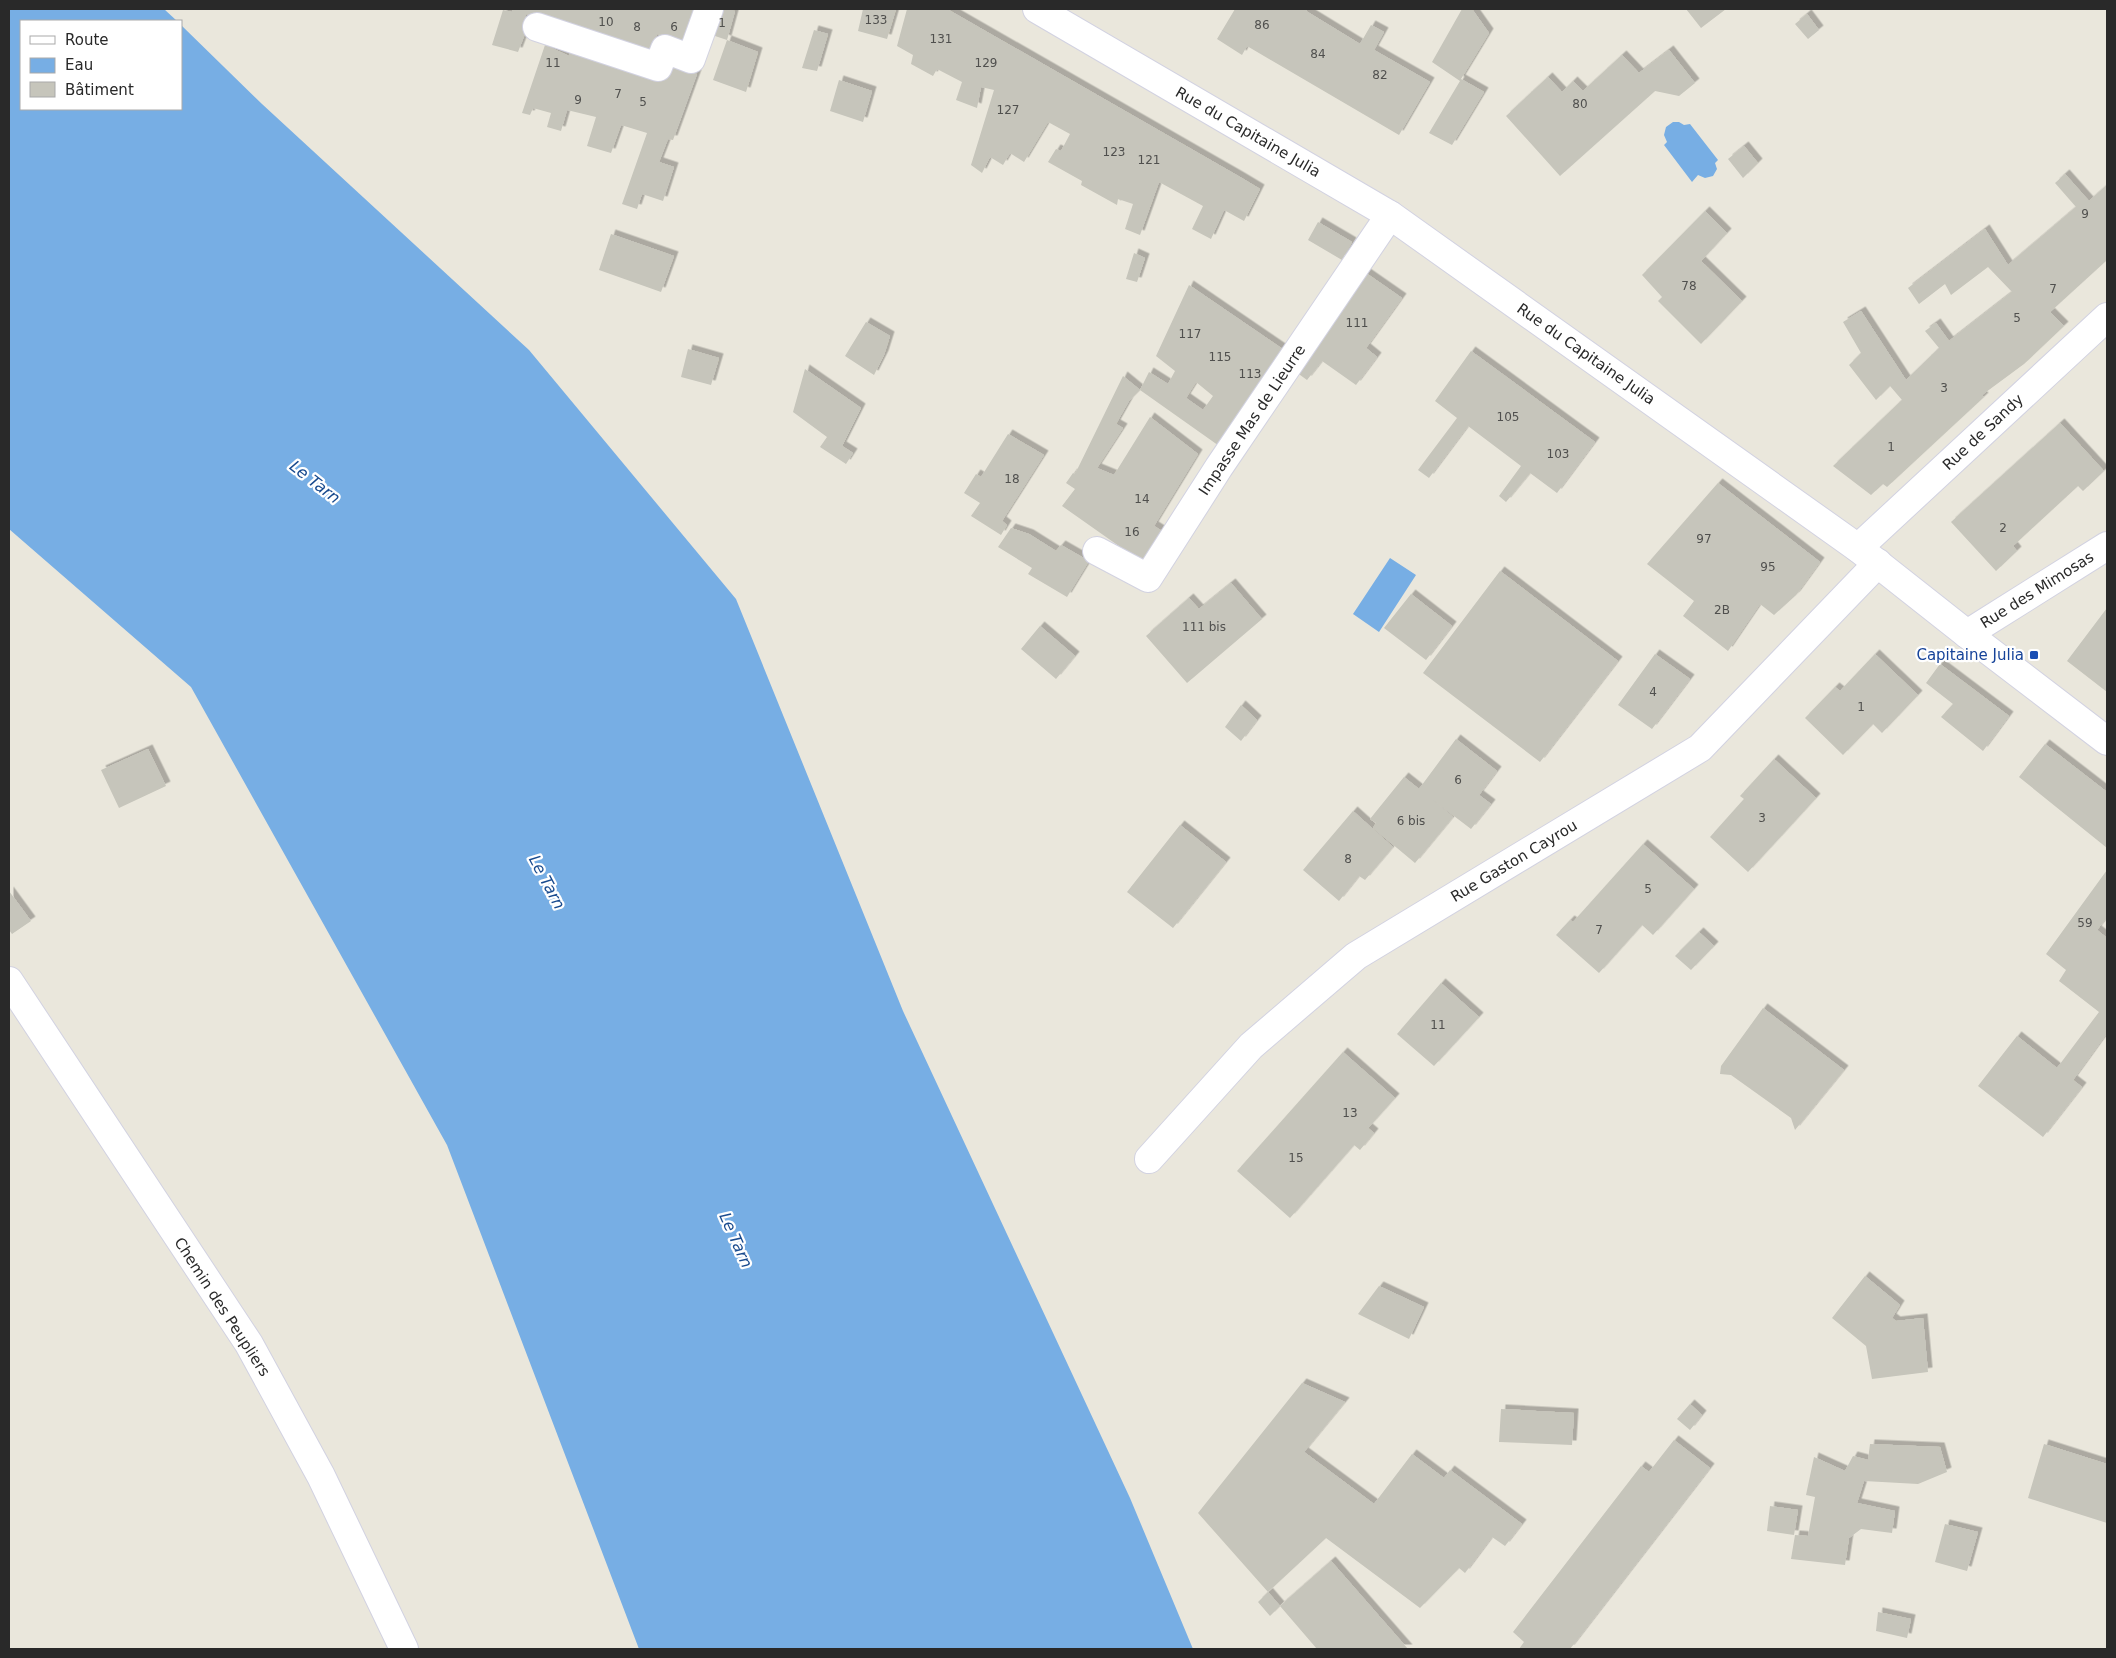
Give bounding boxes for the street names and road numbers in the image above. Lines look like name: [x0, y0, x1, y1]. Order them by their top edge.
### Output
street label: Rue du Capitaine Julia: [1172, 83, 1324, 181]
street label: Rue du Capitaine Julia: [1513, 299, 1659, 409]
street label: Impasse Mas de Lieurre: [1195, 341, 1309, 499]
street label: Rue de Sandy: [1939, 390, 2027, 474]
street label: Rue des Mimosas: [1977, 548, 2097, 632]
street label: Rue Gaston Cayrou: [1448, 816, 1580, 906]
street label: Chemin des Peupliers: [170, 1234, 274, 1380]

